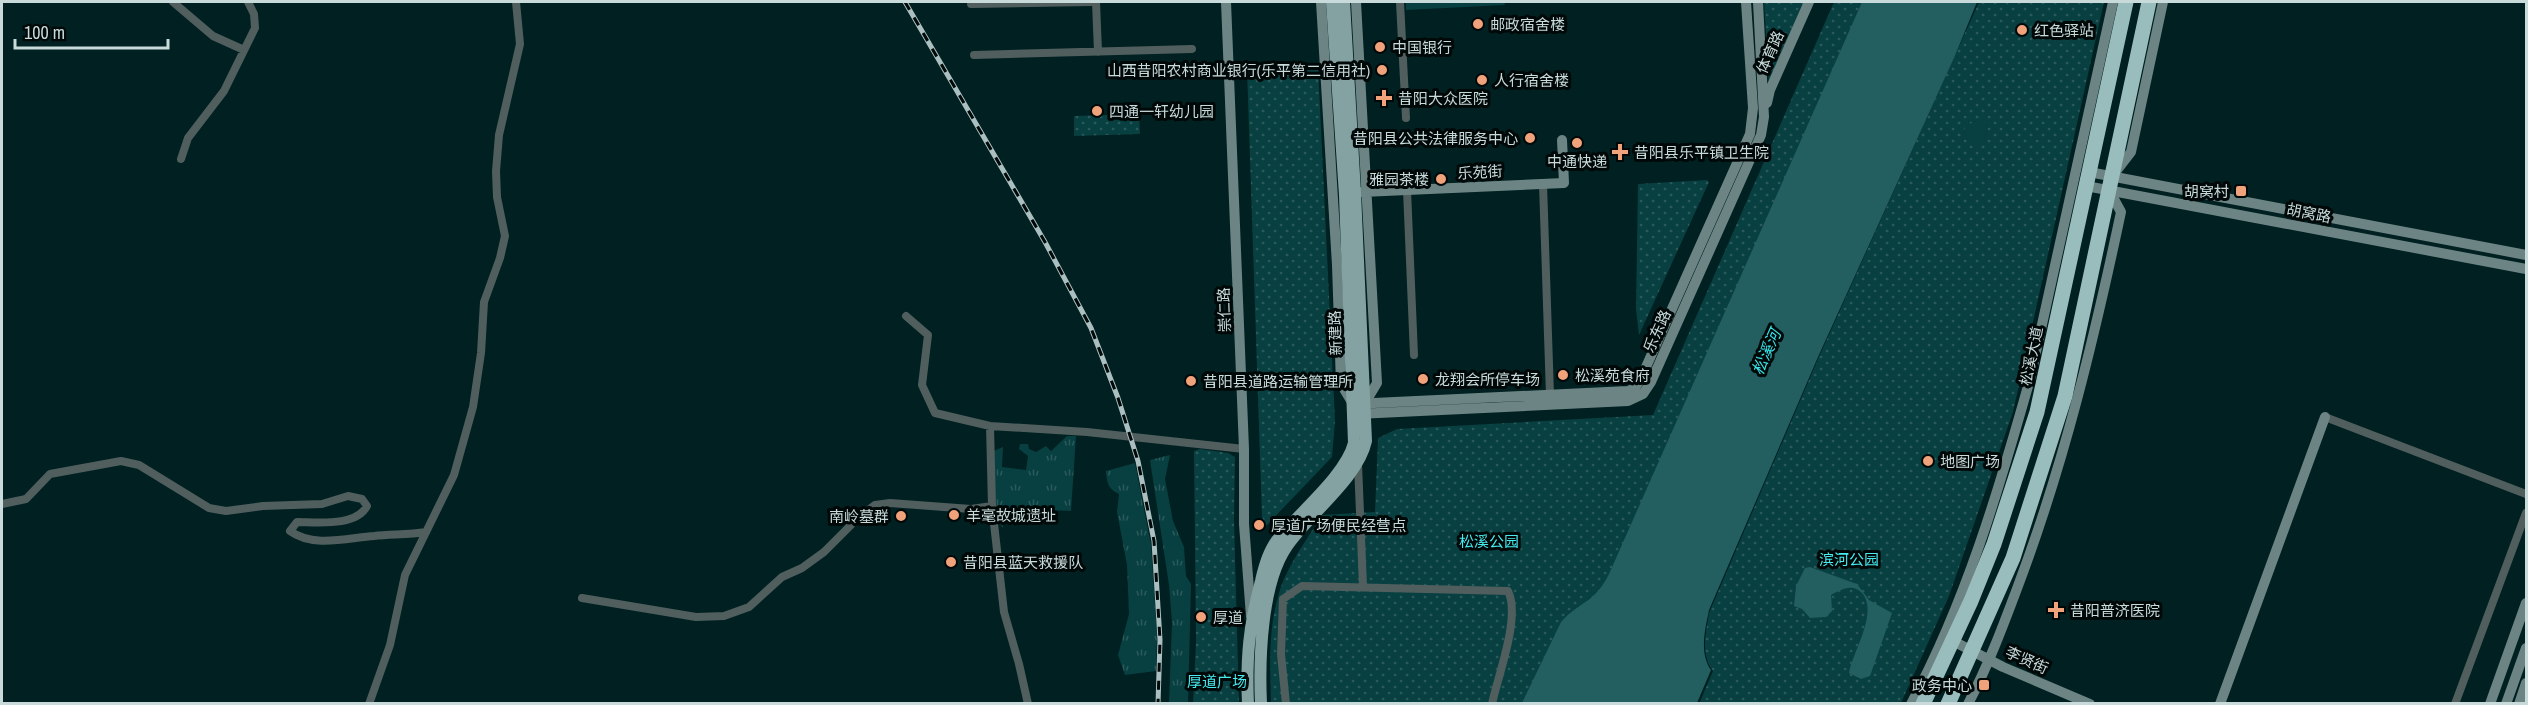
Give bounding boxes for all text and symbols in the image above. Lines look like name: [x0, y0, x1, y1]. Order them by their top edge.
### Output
scale bar: [15, 12, 168, 50]
place label: 邮政宿舍楼: [1490, 14, 1565, 35]
marker: 邮政宿舍楼: [1471, 17, 1485, 31]
text: 100 m: [24, 20, 65, 45]
place label: 红色驿站: [2034, 20, 2094, 41]
marker: 红色驿站: [2015, 23, 2029, 37]
street label: 体育路: [1751, 27, 1789, 77]
place label: 中国银行: [1392, 37, 1452, 58]
marker: 中国银行: [1373, 40, 1387, 54]
place label: 山西昔阳农村商业银行(乐平第二信用社): [1107, 60, 1370, 81]
marker: 山西昔阳农村商业银行(乐平第二信用社): [1375, 63, 1389, 77]
place label: 人行宿舍楼: [1494, 70, 1569, 91]
marker: 人行宿舍楼: [1475, 73, 1489, 87]
place label: 昔阳大众医院: [1398, 88, 1488, 109]
marker: 昔阳大众医院: [1375, 89, 1393, 107]
place label: 四通一轩幼儿园: [1109, 101, 1214, 122]
marker: 四通一轩幼儿园: [1090, 104, 1104, 118]
place label: 昔阳县公共法律服务中心: [1353, 128, 1518, 149]
marker: 昔阳县公共法律服务中心: [1523, 131, 1537, 145]
marker: 中通快递: [1570, 136, 1584, 150]
place label: 昔阳县乐平镇卫生院: [1634, 142, 1769, 163]
marker: 昔阳县乐平镇卫生院: [1611, 143, 1629, 161]
place label: 中通快递: [1547, 151, 1607, 172]
street label: 乐苑街: [1457, 160, 1503, 184]
place label: 雅园茶楼: [1369, 169, 1429, 190]
marker: 雅园茶楼: [1434, 172, 1448, 186]
place label: 胡窝村: [2184, 181, 2229, 202]
marker: 胡窝村: [2234, 184, 2248, 198]
street label: 胡窝路: [2285, 198, 2333, 228]
street label: 崇仁路: [1213, 287, 1235, 333]
street label: 乐东路: [1638, 306, 1676, 356]
street label: 新建路: [1324, 310, 1346, 356]
water label: 松溪河: [1746, 323, 1787, 378]
street label: 松溪大道: [2014, 324, 2048, 388]
place label: 松溪苑食府: [1575, 365, 1650, 386]
marker: 松溪苑食府: [1556, 368, 1570, 382]
place label: 龙翔会所停车场: [1435, 369, 1540, 390]
place label: 昔阳县道路运输管理所: [1203, 371, 1353, 392]
marker: 龙翔会所停车场: [1416, 372, 1430, 386]
marker: 昔阳县道路运输管理所: [1184, 374, 1198, 388]
place label: 地图广场: [1940, 451, 2000, 472]
marker: 地图广场: [1921, 454, 1935, 468]
place label: 羊毫故城遗址: [966, 505, 1056, 526]
place label: 南岭墓群: [829, 506, 889, 527]
marker: 羊毫故城遗址: [947, 508, 961, 522]
marker: 南岭墓群: [894, 509, 908, 523]
place label: 厚道广场便民经营点: [1271, 515, 1406, 536]
marker: 厚道广场便民经营点: [1252, 518, 1266, 532]
park label: 松溪公园: [1459, 531, 1519, 552]
park label: 滨河公园: [1819, 549, 1879, 570]
place label: 昔阳县蓝天救援队: [963, 552, 1083, 573]
marker: 昔阳县蓝天救援队: [944, 555, 958, 569]
place label: 昔阳普济医院: [2070, 600, 2160, 621]
marker: 昔阳普济医院: [2047, 601, 2065, 619]
place label: 厚道: [1213, 607, 1243, 628]
marker: 厚道: [1194, 610, 1208, 624]
street label: 李贤街: [2002, 641, 2052, 679]
park label: 厚道广场: [1187, 671, 1247, 692]
place label: 政务中心: [1912, 675, 1972, 696]
marker: 政务中心: [1977, 678, 1991, 692]

